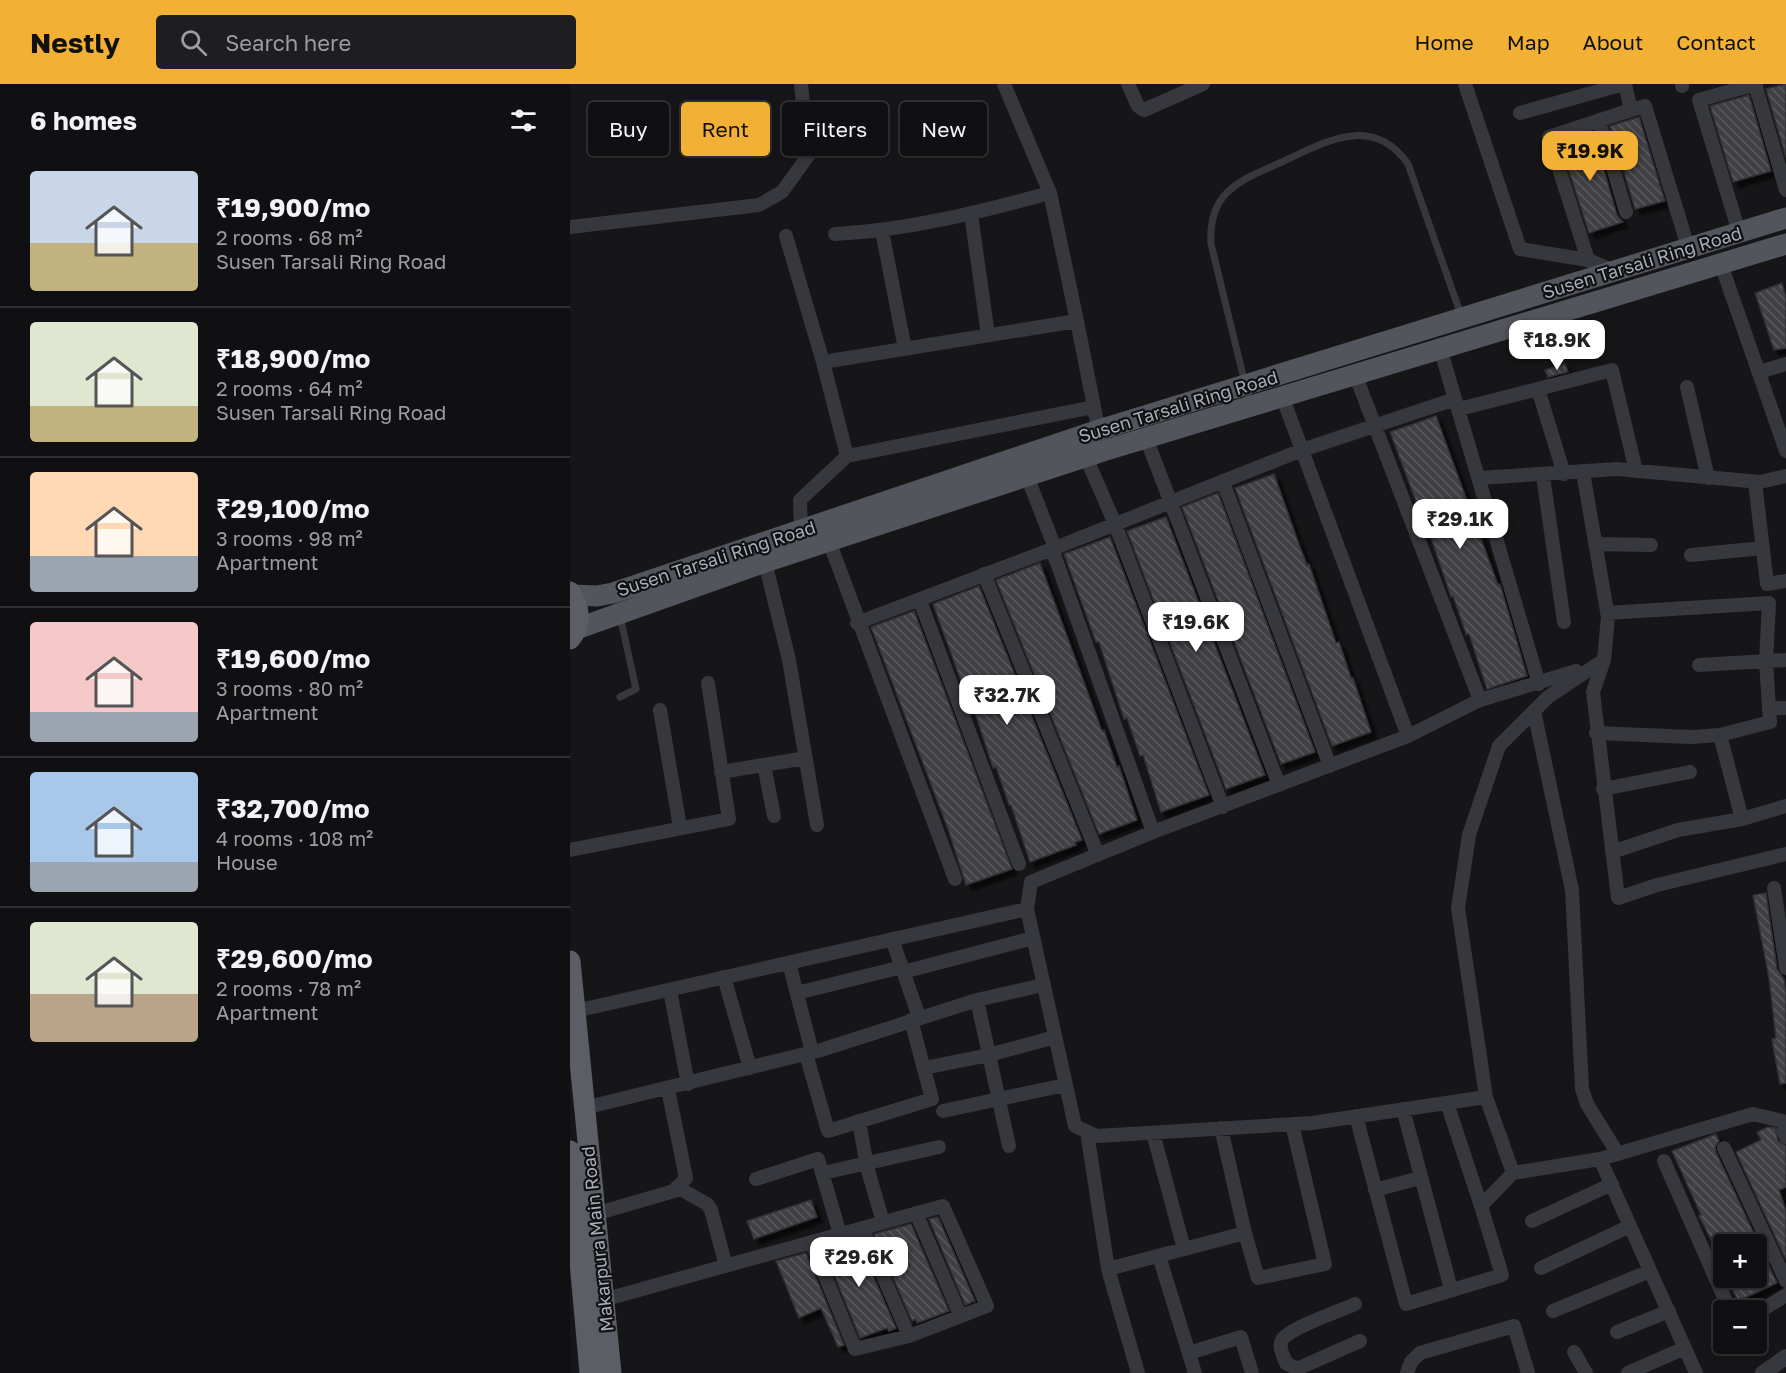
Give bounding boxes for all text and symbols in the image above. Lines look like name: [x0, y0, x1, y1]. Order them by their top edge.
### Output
search box: [156, 15, 576, 69]
text: Nestly: [30, 26, 120, 59]
icon: search: [177, 26, 210, 59]
text: Search here: [225, 29, 351, 56]
text: Home: [1414, 29, 1474, 55]
text: Map: [1507, 29, 1550, 55]
text: About: [1583, 29, 1643, 55]
text: Contact: [1676, 29, 1756, 55]
chip: Buy: [588, 102, 669, 156]
chip: Rent: [681, 102, 770, 156]
chip: Filters: [782, 102, 888, 156]
chip: New: [900, 102, 987, 156]
icon: filters: [507, 104, 540, 137]
text: 6 homes: [30, 105, 137, 136]
pin: ₹19.9K: [1541, 131, 1639, 182]
text: ₹19.9K: [1556, 138, 1624, 162]
text: ₹19,900/mo: [216, 192, 370, 223]
icon: home: [78, 195, 150, 267]
street label: Susen Tarsali Ring Road: [1540, 221, 1744, 303]
text: 2 rooms · 68 m²: [216, 225, 363, 249]
text: Susen Tarsali Ring Road: [216, 249, 446, 273]
pin: ₹18.9K: [1508, 320, 1606, 371]
text: ₹18.9K: [1523, 327, 1591, 351]
text: ₹18,900/mo: [216, 343, 370, 374]
icon: home: [78, 346, 150, 418]
street label: Susen Tarsali Ring Road: [1076, 365, 1280, 447]
text: 2 rooms · 64 m²: [216, 376, 363, 400]
text: Susen Tarsali Ring Road: [216, 400, 446, 424]
text: ₹29,100/mo: [216, 493, 370, 524]
icon: home: [78, 496, 150, 568]
pin: ₹29.1K: [1411, 499, 1509, 550]
text: ₹29.1K: [1426, 506, 1494, 530]
street label: Susen Tarsali Ring Road: [614, 516, 818, 600]
text: 3 rooms · 98 m²: [216, 526, 363, 550]
text: Apartment: [216, 550, 319, 574]
pin: ₹19.6K: [1147, 602, 1245, 653]
text: ₹19.6K: [1162, 609, 1230, 633]
text: ₹19,600/mo: [216, 643, 370, 674]
icon: home: [78, 646, 150, 718]
pin: ₹32.7K: [958, 675, 1056, 726]
text: 3 rooms · 80 m²: [216, 676, 363, 700]
text: ₹32.7K: [973, 682, 1041, 706]
text: Apartment: [216, 700, 319, 724]
text: ₹32,700/mo: [216, 793, 370, 824]
icon: home: [78, 796, 150, 868]
text: 4 rooms · 108 m²: [216, 826, 373, 850]
text: House: [216, 850, 278, 874]
text: ₹29,600/mo: [216, 943, 373, 974]
icon: home: [78, 946, 150, 1018]
text: 2 rooms · 78 m²: [216, 976, 361, 1000]
text: Apartment: [216, 1000, 319, 1024]
street label: Makarpura Main Road: [576, 1145, 618, 1333]
map controls: [1713, 1234, 1767, 1354]
button: +: [1713, 1234, 1767, 1288]
pin: ₹29.6K: [810, 1237, 908, 1288]
text: ₹29.6K: [824, 1244, 894, 1268]
button: −: [1713, 1300, 1767, 1354]

